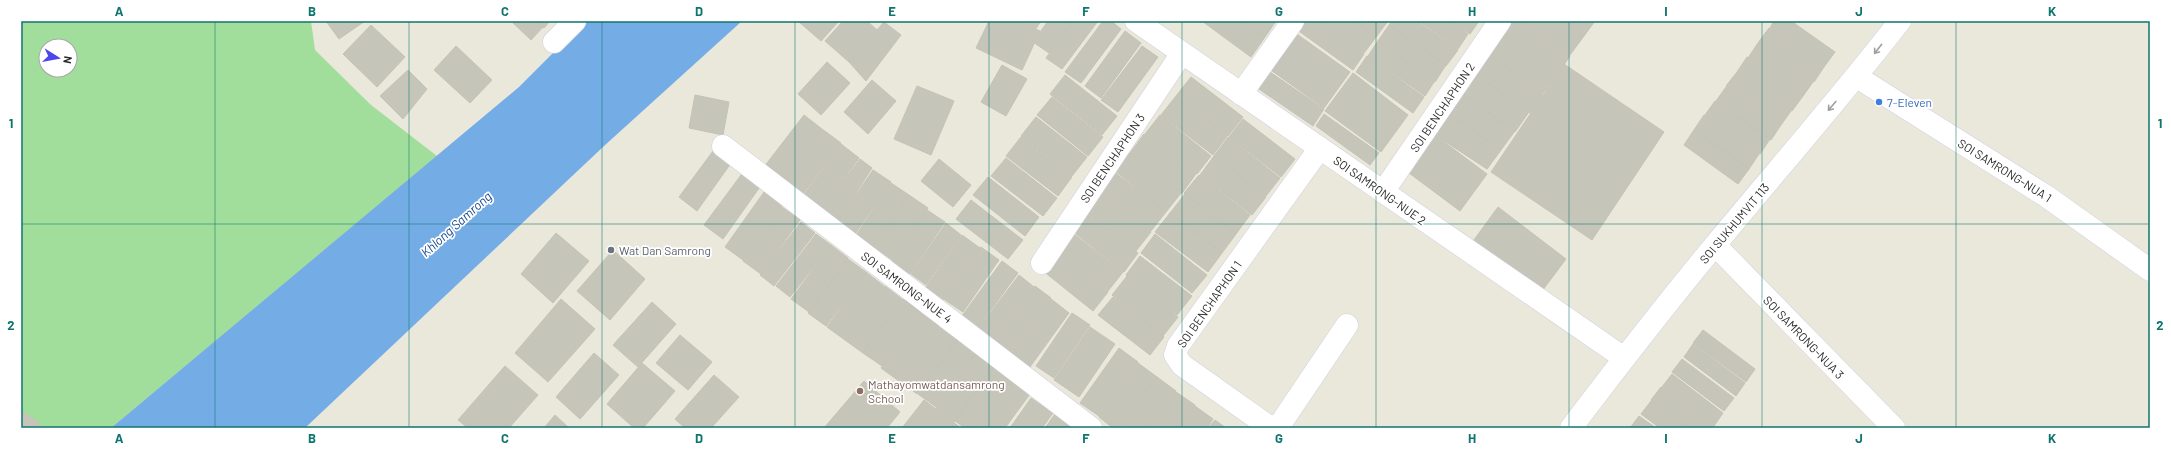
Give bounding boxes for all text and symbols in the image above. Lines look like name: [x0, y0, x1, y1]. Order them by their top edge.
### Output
text: A: [115, 3, 124, 19]
text: B: [308, 3, 316, 19]
text: C: [501, 3, 509, 19]
text: D: [695, 3, 703, 19]
text: E: [888, 3, 896, 19]
text: F: [1082, 3, 1090, 19]
text: G: [1275, 3, 1283, 19]
text: H: [1468, 3, 1476, 19]
text: I: [1664, 3, 1668, 19]
text: J: [1855, 3, 1863, 19]
text: K: [2048, 3, 2056, 19]
north arrow: [38, 38, 78, 78]
one-way arrow: [1874, 43, 1883, 54]
text: N: [61, 55, 75, 65]
street label: SOI BENCHAPHON 2: [1407, 60, 1477, 154]
place label: 7-Eleven: [1887, 95, 1932, 109]
marker: 7-Eleven: [1874, 97, 1884, 107]
one-way arrow: [1827, 101, 1836, 112]
street label: SOI BENCHAPHON 3: [1077, 111, 1147, 205]
text: 1: [9, 115, 13, 131]
text: 1: [2158, 115, 2162, 131]
street label: SOI SAMRONG-NUA 1: [1956, 136, 2054, 204]
street label: SOI SAMRONG-NUE 2: [1331, 153, 1429, 227]
street label: SOI SUKHUMVIT 113: [1696, 180, 1772, 266]
water label: Khlong Samrong: [417, 188, 495, 260]
place label: Wat Dan Samrong: [619, 243, 711, 257]
marker: Wat Dan Samrong: [606, 245, 616, 255]
street label: SOI SAMRONG-NUE 4: [859, 248, 955, 326]
street label: SOI BENCHAPHON 1: [1174, 258, 1244, 350]
street label: SOI SAMRONG-NUA 3: [1761, 293, 1847, 381]
text: 2: [7, 317, 15, 333]
text: 2: [2156, 317, 2164, 333]
place label: Mathayomwatdansamrong School: [868, 377, 1005, 405]
marker: Mathayomwatdansamrong School: [855, 386, 865, 396]
text: A: [115, 430, 124, 446]
text: B: [308, 430, 316, 446]
text: C: [501, 430, 509, 446]
text: D: [695, 430, 703, 446]
text: E: [888, 430, 896, 446]
text: F: [1082, 430, 1090, 446]
text: G: [1275, 430, 1283, 446]
text: H: [1468, 430, 1476, 446]
text: I: [1664, 430, 1668, 446]
text: J: [1855, 430, 1863, 446]
text: K: [2048, 430, 2056, 446]

